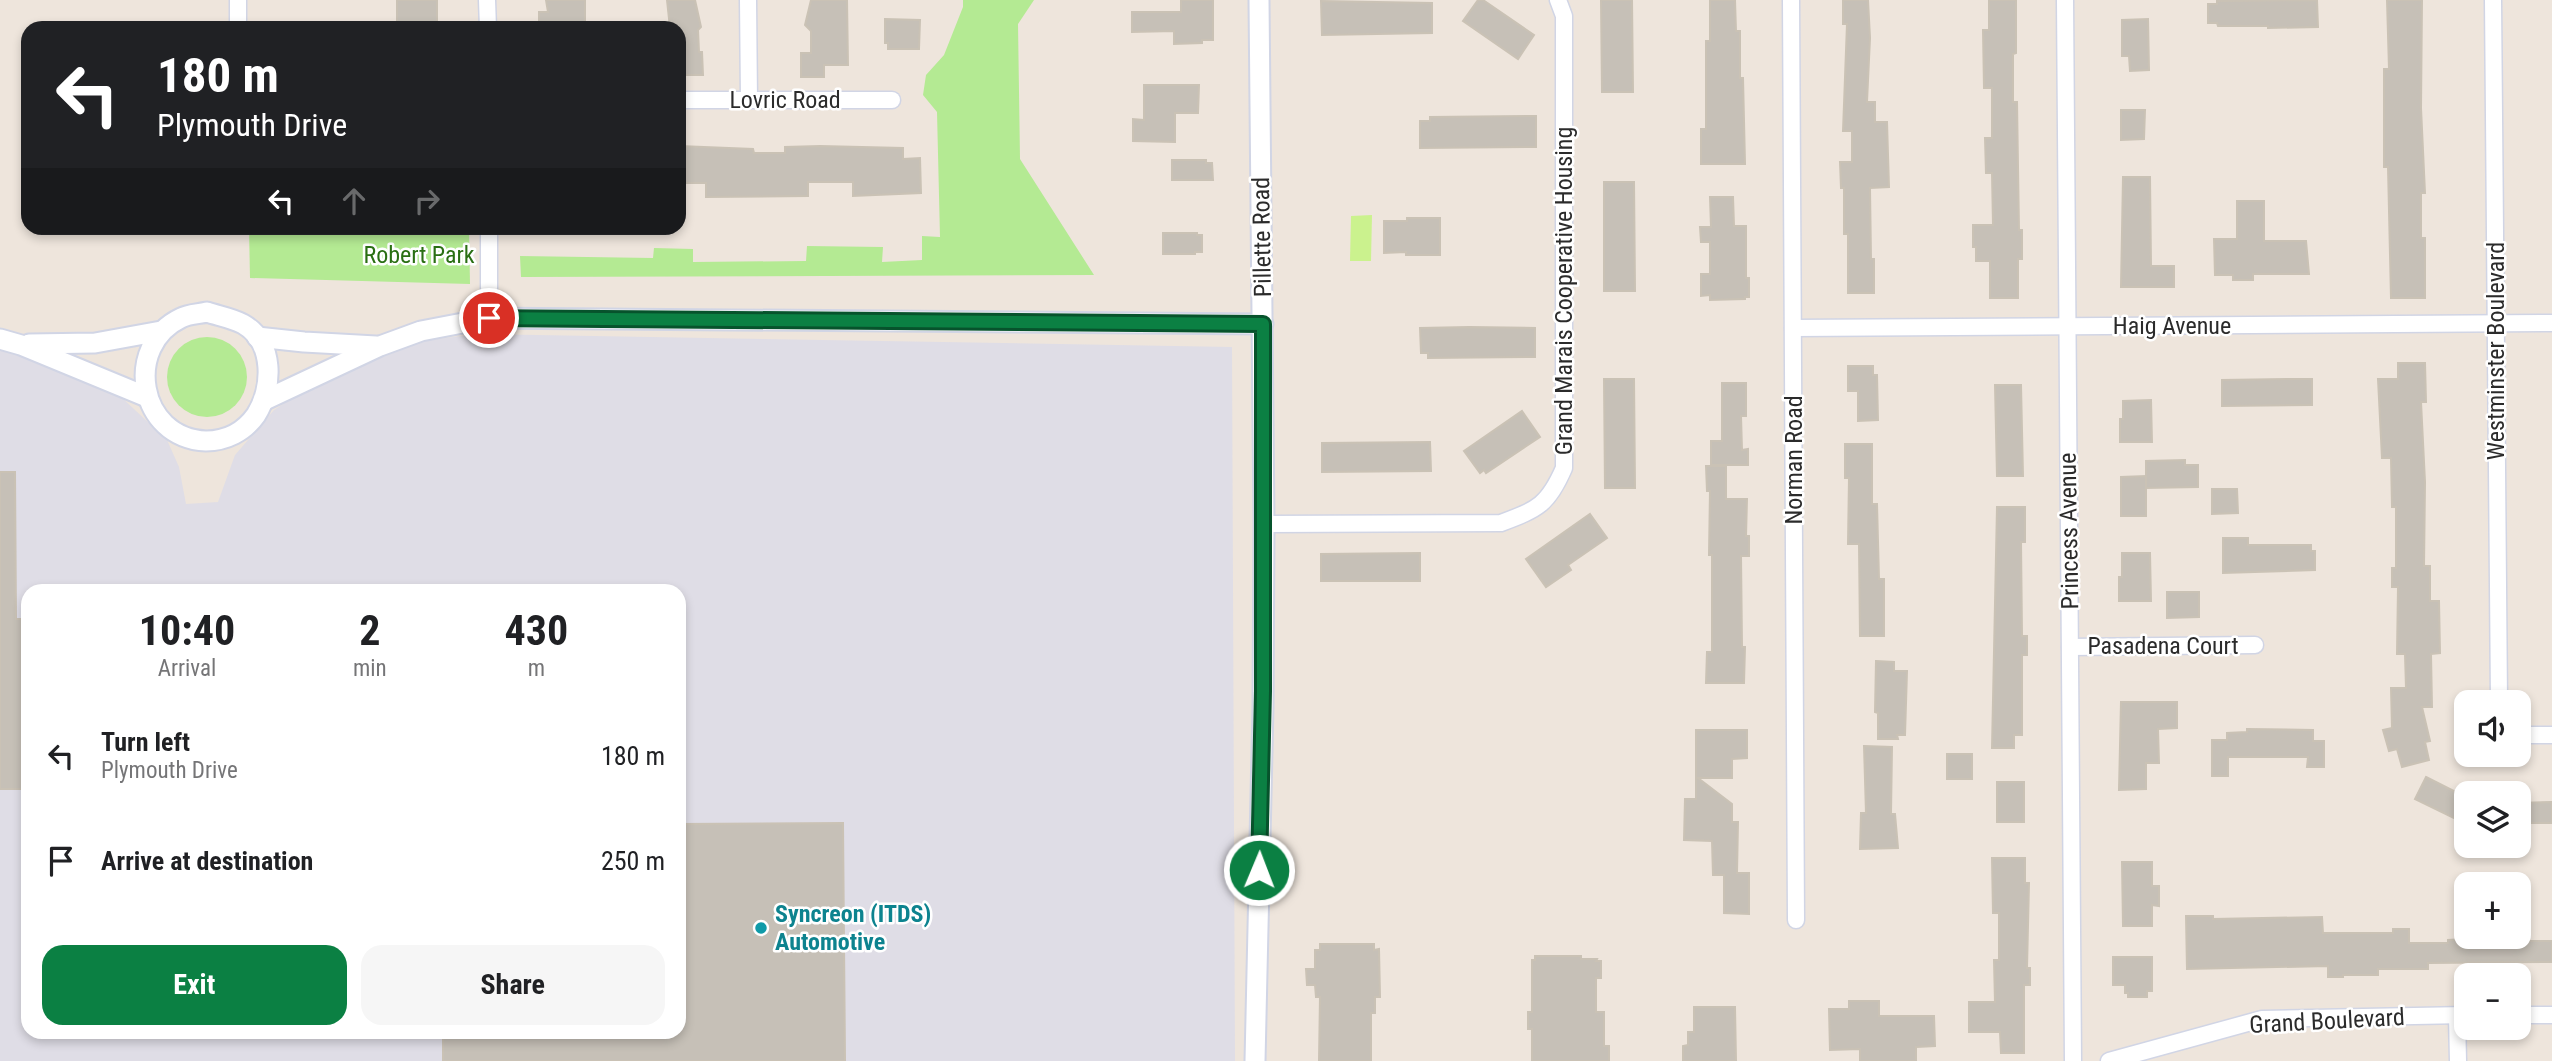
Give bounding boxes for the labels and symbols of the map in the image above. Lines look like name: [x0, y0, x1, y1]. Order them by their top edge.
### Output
street label: Lovric Road: [729, 86, 841, 114]
street label: Grand Marais Cooperative Housing: [1550, 127, 1578, 455]
street label: Pillette Road: [1247, 177, 1277, 297]
park label: Robert Park: [363, 241, 475, 269]
street label: Westminster Boulevard: [2482, 242, 2510, 460]
pin: [459, 288, 519, 348]
street label: Haig Avenue: [2113, 312, 2231, 340]
street label: Norman Road: [1780, 395, 1808, 525]
street label: Princess Avenue: [2054, 452, 2084, 610]
street label: Pasadena Court: [2087, 632, 2239, 660]
position arrow: [1222, 833, 1296, 907]
place label: Syncreon (ITDS) Automotive: [775, 900, 931, 956]
marker: Syncreon (ITDS) Automotive: [753, 920, 769, 936]
street label: Grand Boulevard: [2249, 1003, 2405, 1039]

